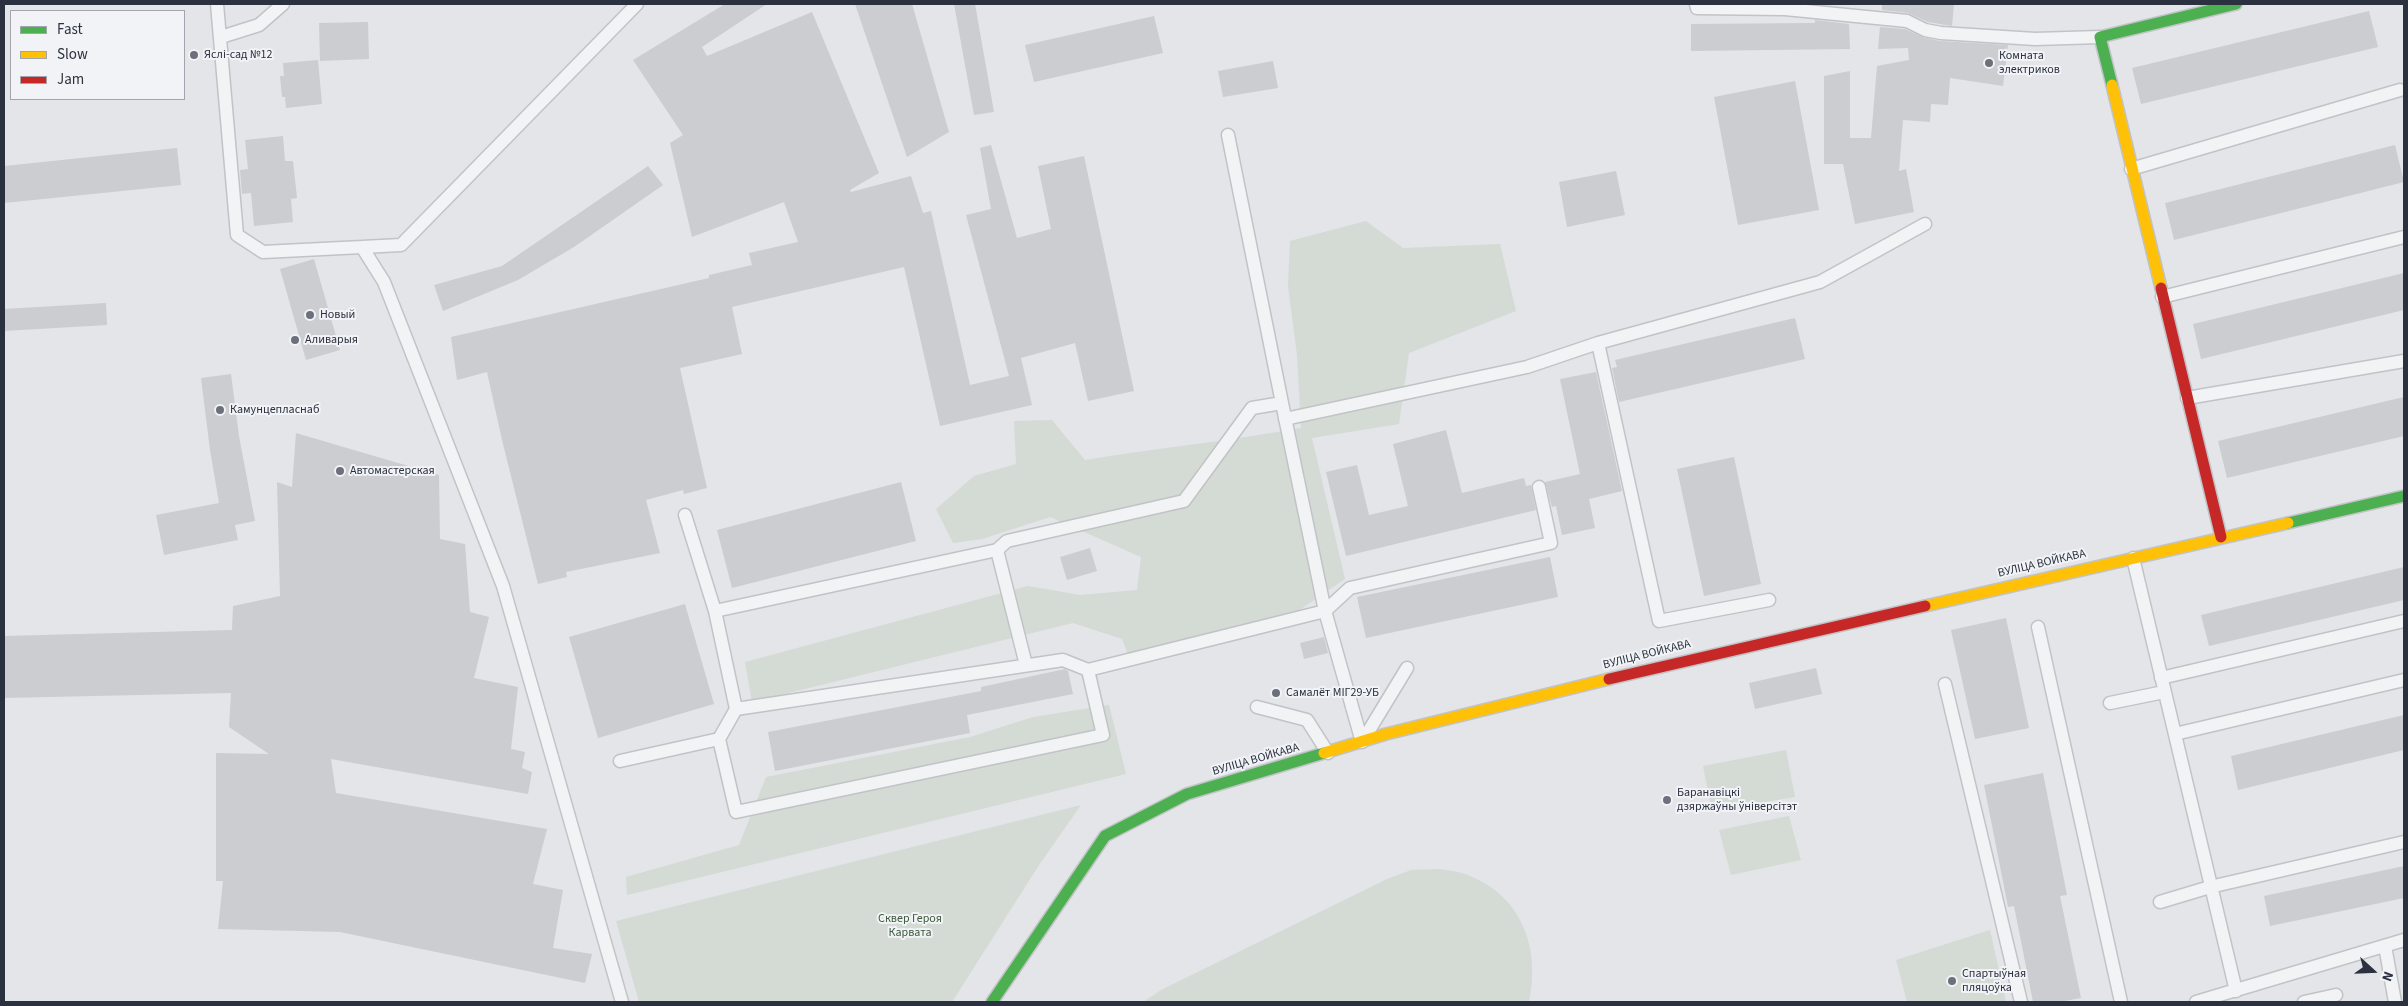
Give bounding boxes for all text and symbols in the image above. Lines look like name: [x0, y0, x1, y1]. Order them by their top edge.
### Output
legend: [10, 10, 185, 100]
text: Fast: [57, 19, 83, 40]
text: Slow: [57, 44, 88, 65]
place label: Яслі-сад №12: [204, 48, 273, 62]
marker: Яслі-сад №12: [188, 49, 200, 61]
place label: Комната электриков: [1999, 49, 2060, 77]
marker: Комната электриков: [1983, 57, 1995, 69]
text: Jam: [57, 69, 84, 90]
place label: Новый: [320, 308, 355, 322]
marker: Новый: [304, 309, 316, 321]
place label: Аливарыя: [305, 333, 358, 347]
marker: Аливарыя: [289, 334, 301, 346]
place label: Камунцепласнаб: [230, 403, 319, 417]
marker: Камунцепласнаб: [214, 404, 226, 416]
place label: Автомастерская: [350, 464, 435, 478]
marker: Автомастерская: [334, 465, 346, 477]
street label: ВУЛІЦА ВОЙКАВА: [1997, 547, 2087, 581]
street label: ВУЛІЦА ВОЙКАВА: [1602, 637, 1692, 673]
place label: Самалёт МІГ29-УБ: [1286, 686, 1379, 700]
marker: Самалёт МІГ29-УБ: [1270, 687, 1282, 699]
street label: ВУЛІЦА ВОЙКАВА: [1211, 741, 1301, 779]
place label: Баранавіцкі дзяржаўны ўніверсітэт: [1677, 786, 1797, 814]
marker: Баранавіцкі дзяржаўны ўніверсітэт: [1661, 794, 1673, 806]
park label: Сквер Героя Карвата: [878, 912, 942, 940]
north arrow: [2348, 946, 2398, 996]
place label: Спартыўная пляцоўка: [1962, 967, 2026, 995]
text: N: [2376, 968, 2398, 984]
marker: Спартыўная пляцоўка: [1946, 975, 1958, 987]

